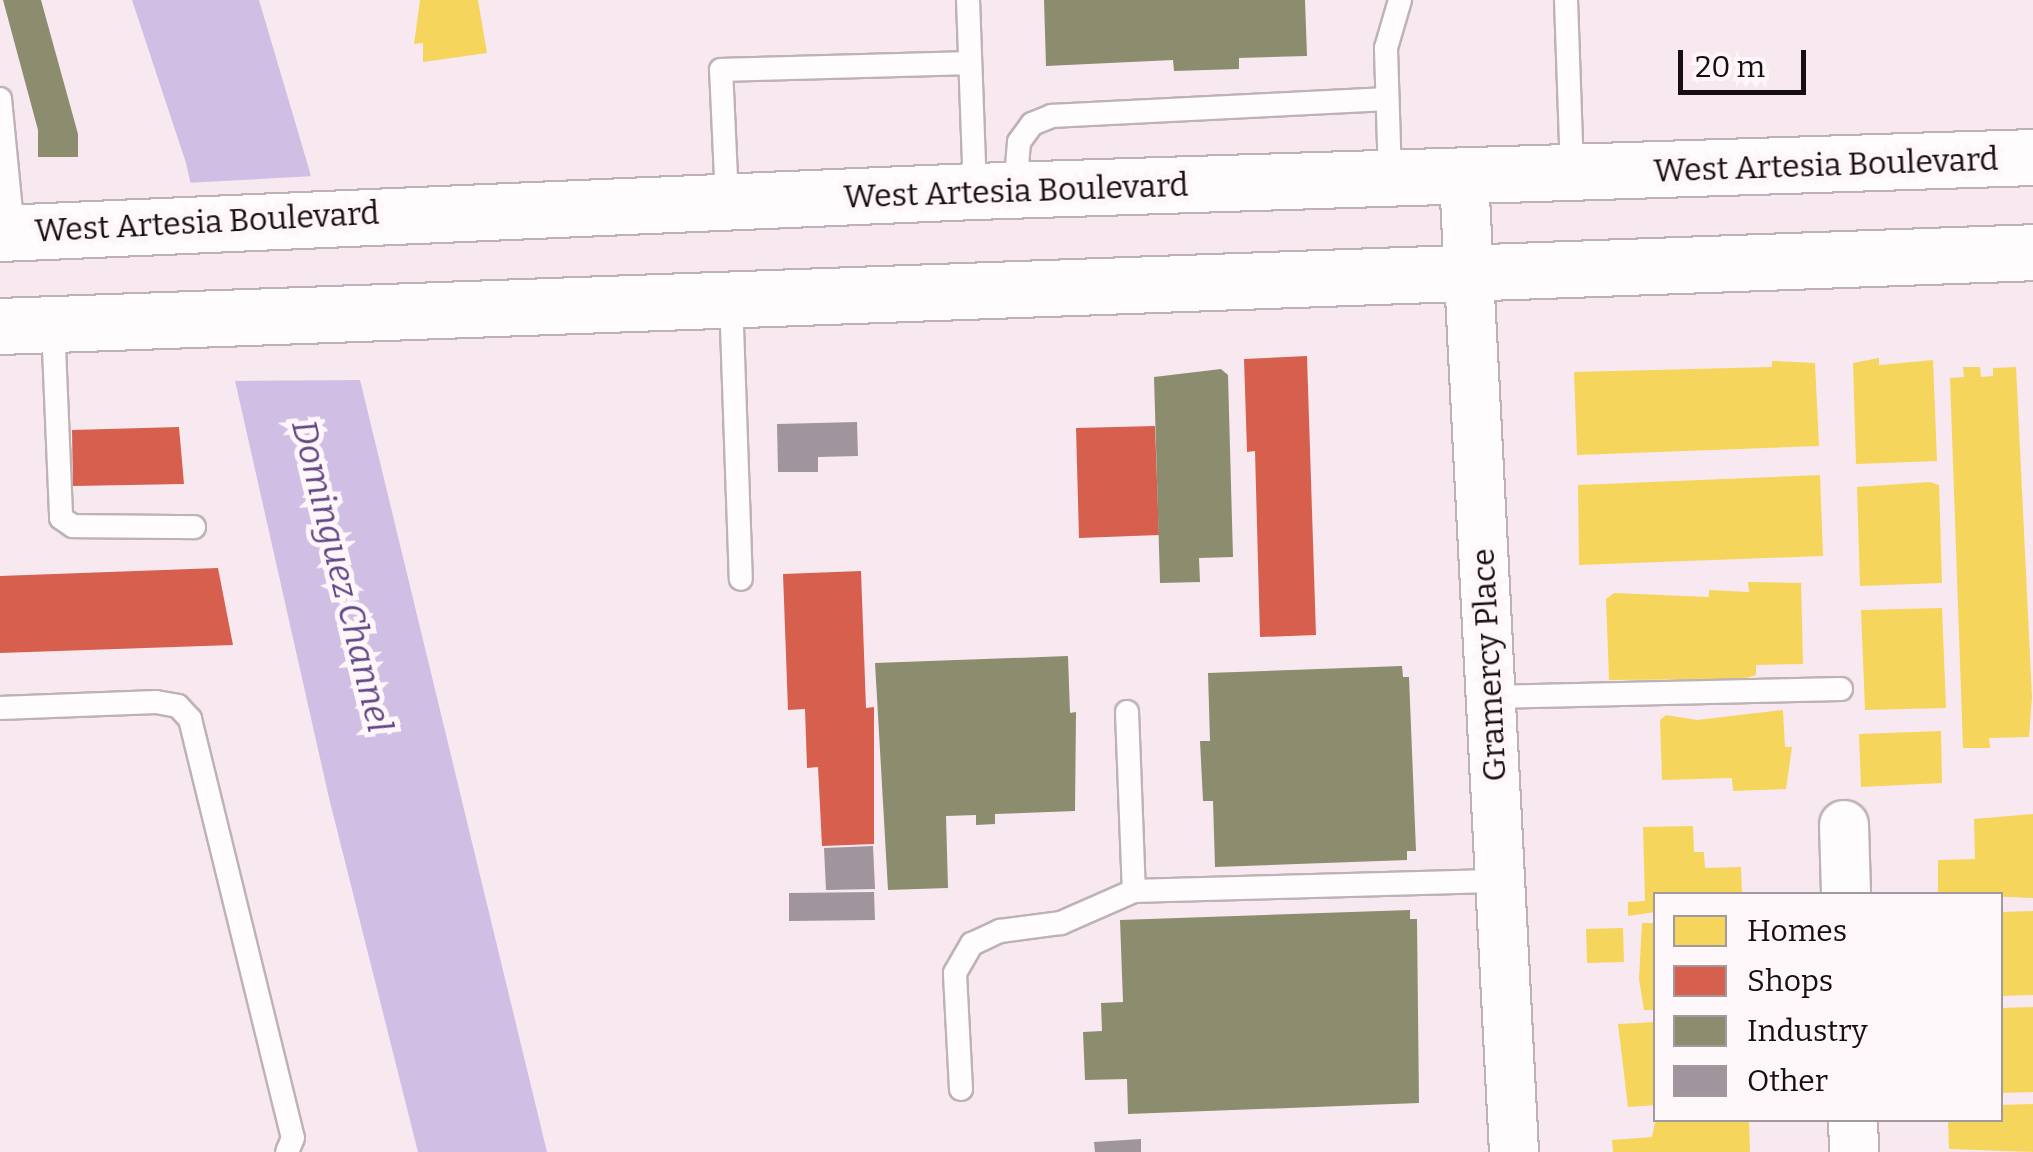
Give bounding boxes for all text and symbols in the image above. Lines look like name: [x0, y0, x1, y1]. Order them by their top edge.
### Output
scale bar: [1683, 30, 1810, 92]
text: 20 m: [1695, 49, 1765, 85]
street label: West Artesia Boulevard: [1653, 140, 1999, 190]
street label: West Artesia Boulevard: [843, 166, 1189, 216]
street label: West Artesia Boulevard: [34, 194, 380, 250]
water label: Dominguez Channel: [283, 416, 401, 736]
street label: Gramercy Place: [1464, 548, 1514, 782]
legend: [1653, 892, 2003, 1122]
text: Homes: [1747, 913, 1847, 949]
text: Shops: [1747, 963, 1833, 999]
text: Industry: [1747, 1013, 1868, 1049]
text: Other: [1747, 1063, 1828, 1099]

